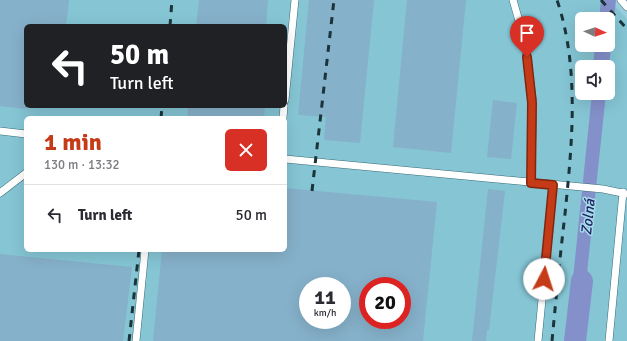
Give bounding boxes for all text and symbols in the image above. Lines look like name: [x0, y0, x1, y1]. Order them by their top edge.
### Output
north arrow: [575, 12, 615, 52]
map controls: [575, 12, 615, 100]
pin: [510, 16, 544, 57]
icon: arrive: [516, 22, 538, 44]
text: 50 m: [110, 38, 169, 72]
icon: left: [44, 40, 96, 92]
button: sound: [575, 60, 615, 100]
text: Turn left: [110, 72, 173, 94]
text: 1 min: [44, 127, 102, 157]
button: close: [225, 129, 267, 171]
text: 130 m · 13:32: [44, 157, 120, 173]
water label: Zolná: [577, 197, 599, 236]
icon: left: [44, 204, 66, 226]
text: Turn left: [78, 206, 132, 224]
text: 50 m: [236, 206, 267, 224]
position arrow: [523, 258, 565, 300]
speed limit sign: 20: [359, 277, 411, 329]
text: 11: [314, 285, 336, 310]
text: km/h: [314, 307, 336, 319]

